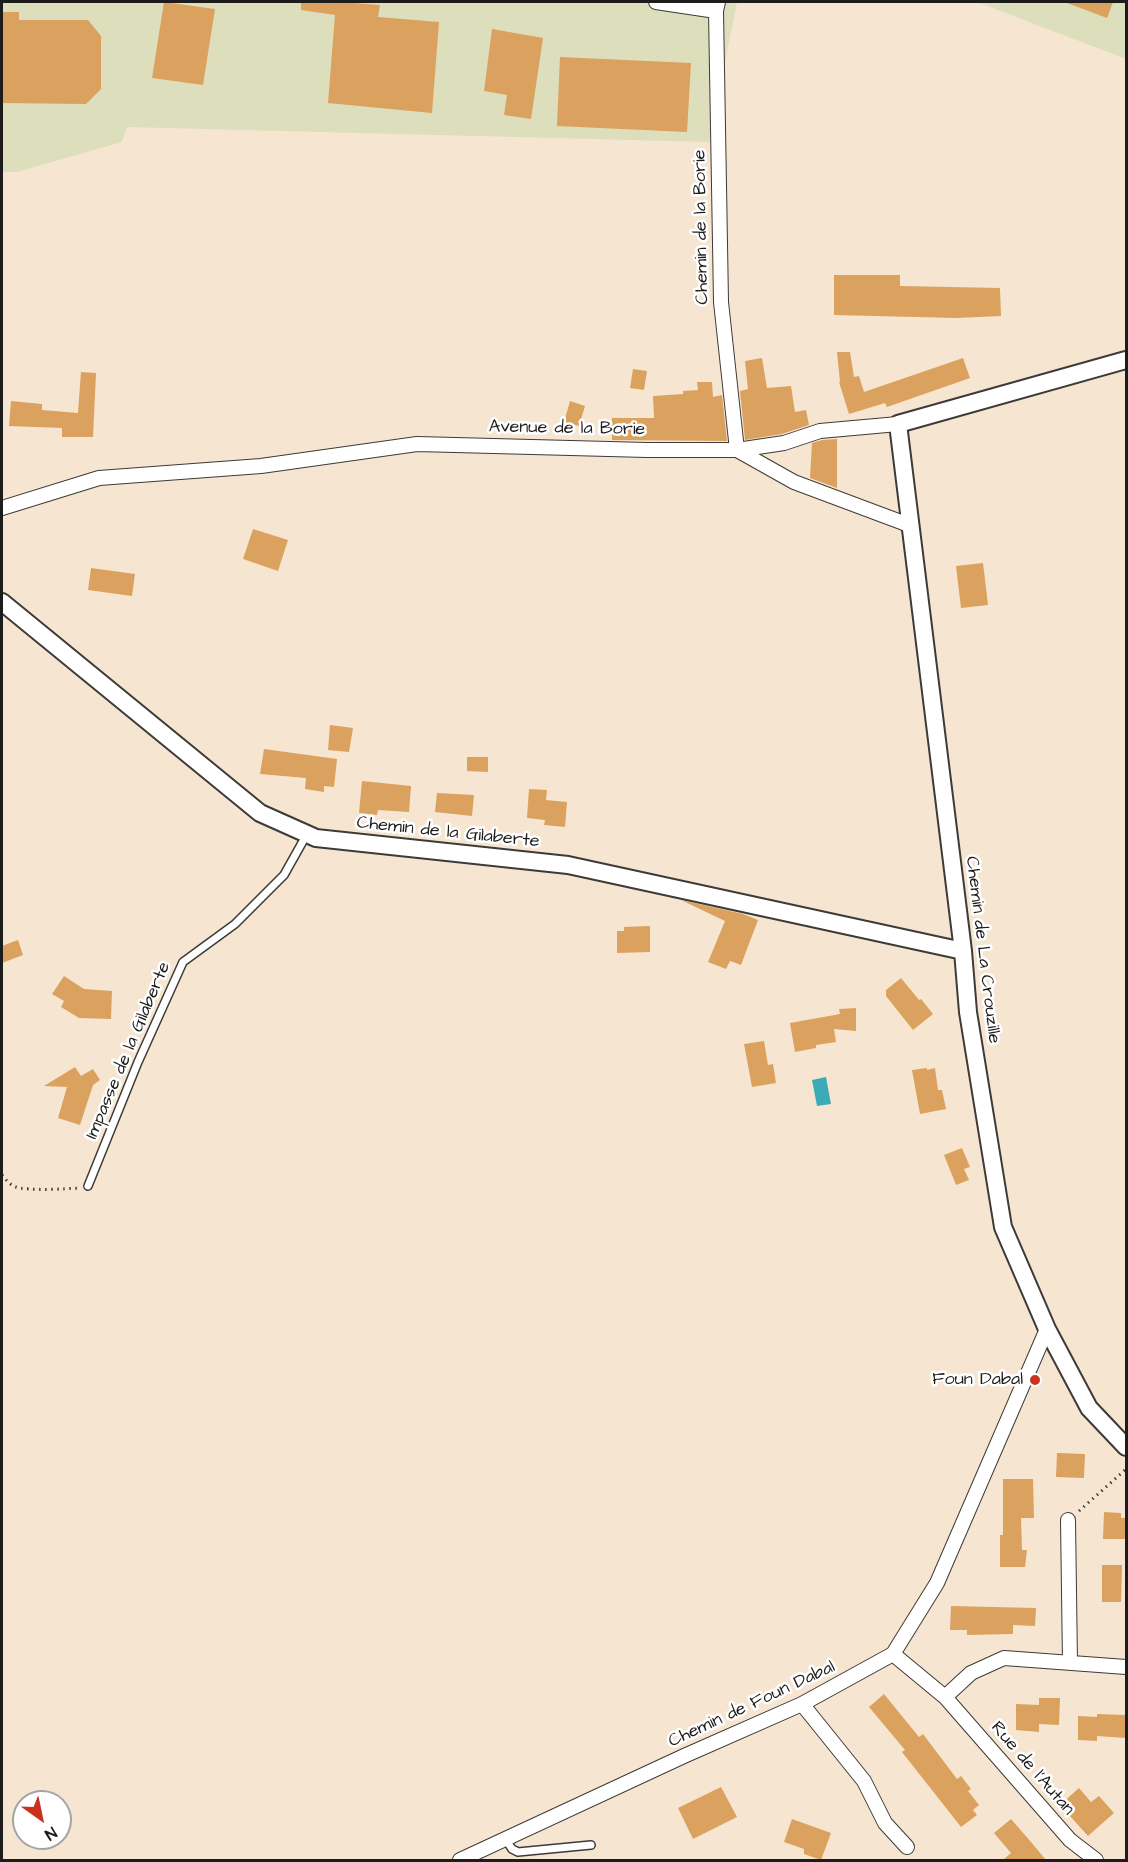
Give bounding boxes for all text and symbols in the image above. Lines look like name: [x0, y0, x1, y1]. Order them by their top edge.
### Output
street label: Chemin de la Borie: [690, 149, 714, 305]
street label: Avenue de la Borie: [489, 417, 645, 441]
street label: Chemin de la Gilaberte: [356, 813, 540, 853]
street label: Chemin de La Crouzille: [960, 855, 1004, 1045]
street label: Impasse de la Gilaberte: [82, 959, 176, 1143]
place label: Foun Dabal: [932, 1369, 1023, 1391]
marker: Foun Dabal: [1028, 1373, 1042, 1387]
street label: Chemin de Foun Dabal: [665, 1657, 839, 1753]
street label: Rue de l'Autan: [985, 1718, 1079, 1820]
north arrow: [12, 1790, 72, 1850]
text: N: [41, 1821, 61, 1845]

